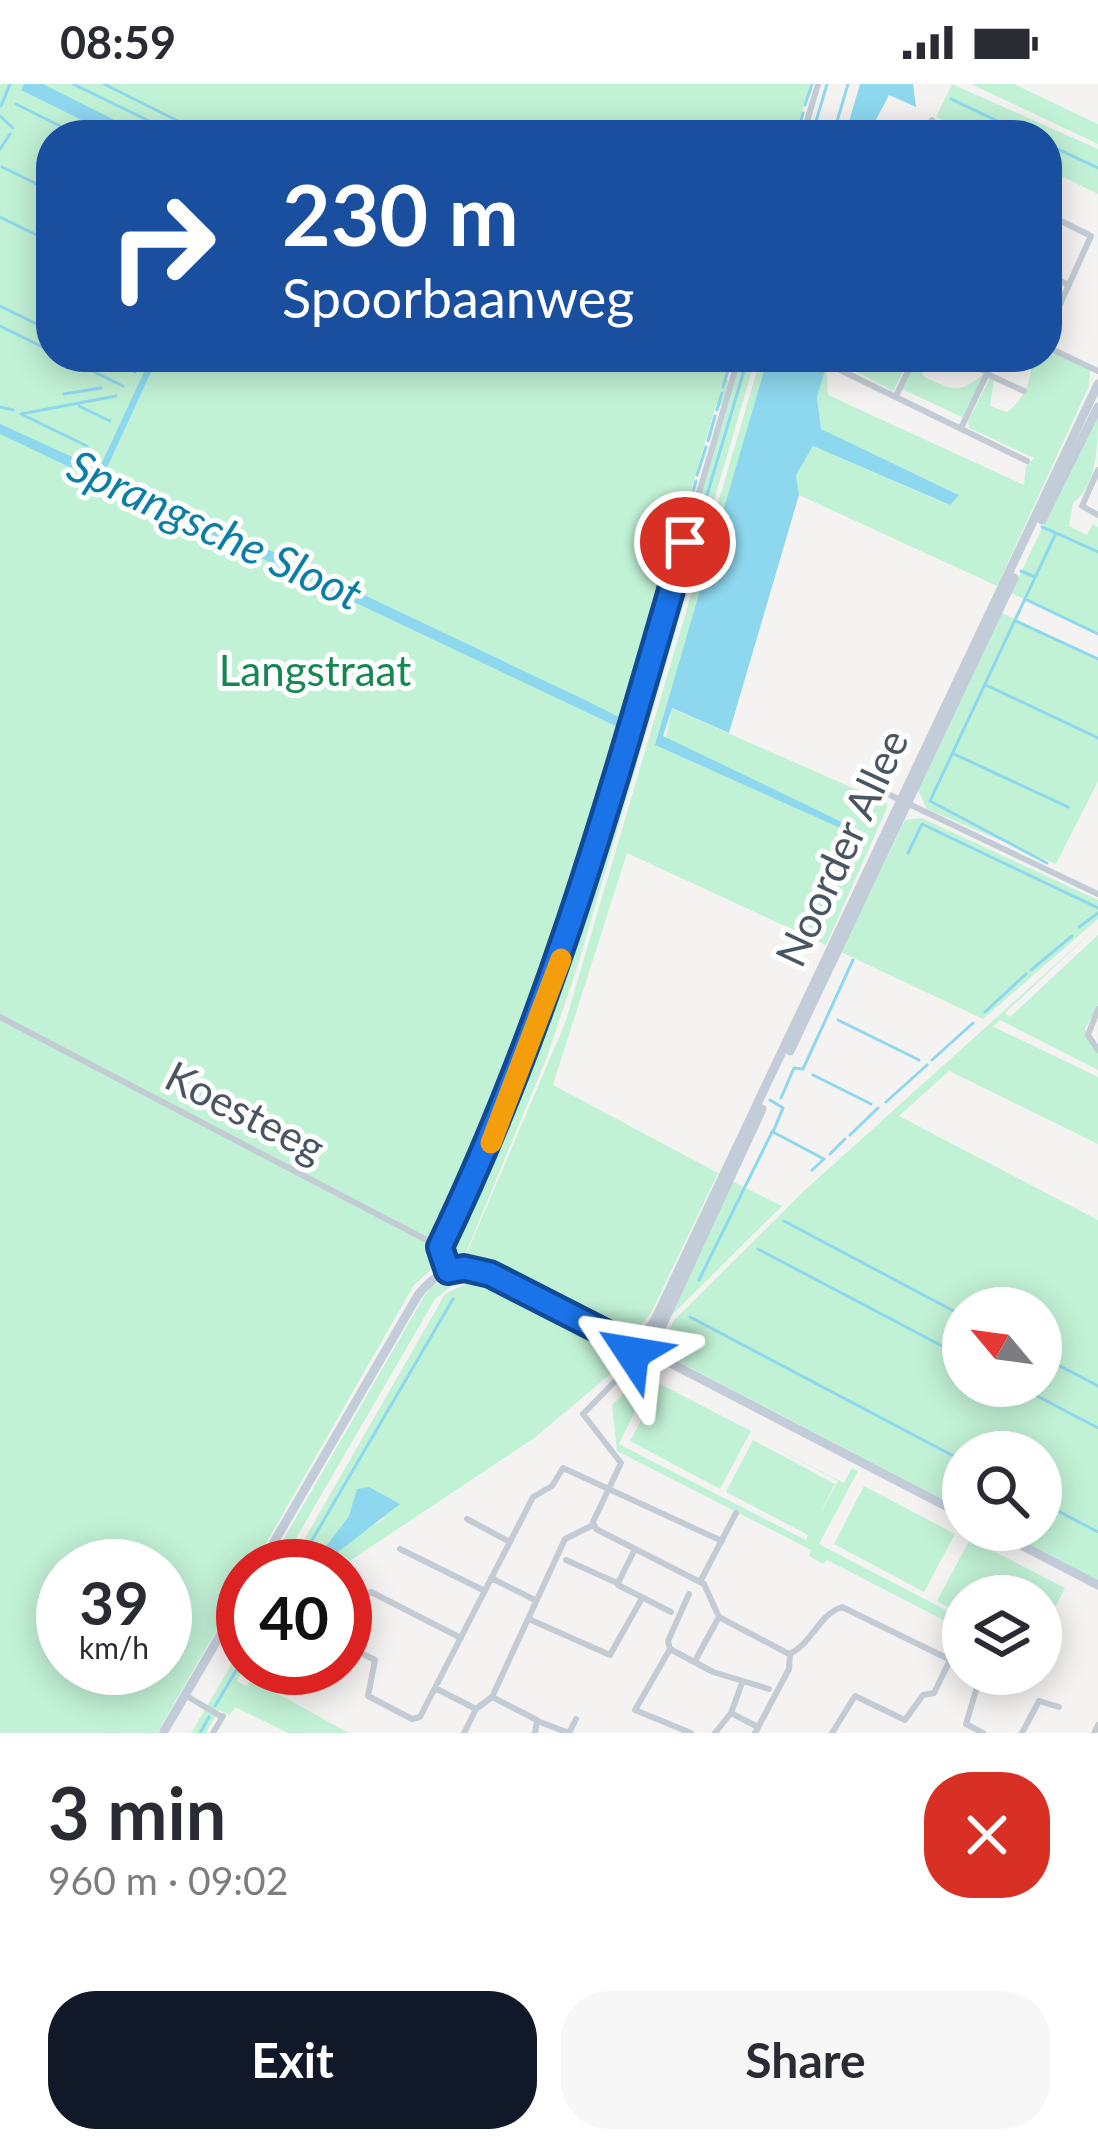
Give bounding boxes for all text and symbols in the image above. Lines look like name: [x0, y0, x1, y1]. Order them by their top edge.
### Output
text: 08:59: [60, 15, 176, 69]
text: 230 m: [282, 163, 519, 264]
icon: right: [84, 168, 240, 324]
text: Spoorbaanweg: [282, 265, 634, 330]
water label: Sprangsche Sloot: [60, 437, 371, 621]
pin: [634, 491, 736, 593]
icon: arrive: [652, 509, 718, 575]
park label: Langstraat: [219, 645, 411, 695]
street label: Noorder Allee: [764, 721, 918, 974]
street label: Koesteeg: [158, 1050, 333, 1172]
north arrow: [942, 1287, 1062, 1407]
map controls: [942, 1287, 1062, 1695]
position arrow: [569, 1290, 695, 1416]
button: search: [942, 1431, 1062, 1551]
speed limit sign: 40: [216, 1539, 372, 1695]
text: 39: [79, 1566, 149, 1638]
button: layers: [942, 1575, 1062, 1695]
text: km/h: [79, 1629, 149, 1665]
text: 3 min: [48, 1769, 226, 1855]
button: close: [924, 1772, 1050, 1898]
text: 960 m · 09:02: [48, 1857, 288, 1903]
button: Exit: [48, 1991, 537, 2129]
button: Share: [561, 1991, 1050, 2129]

